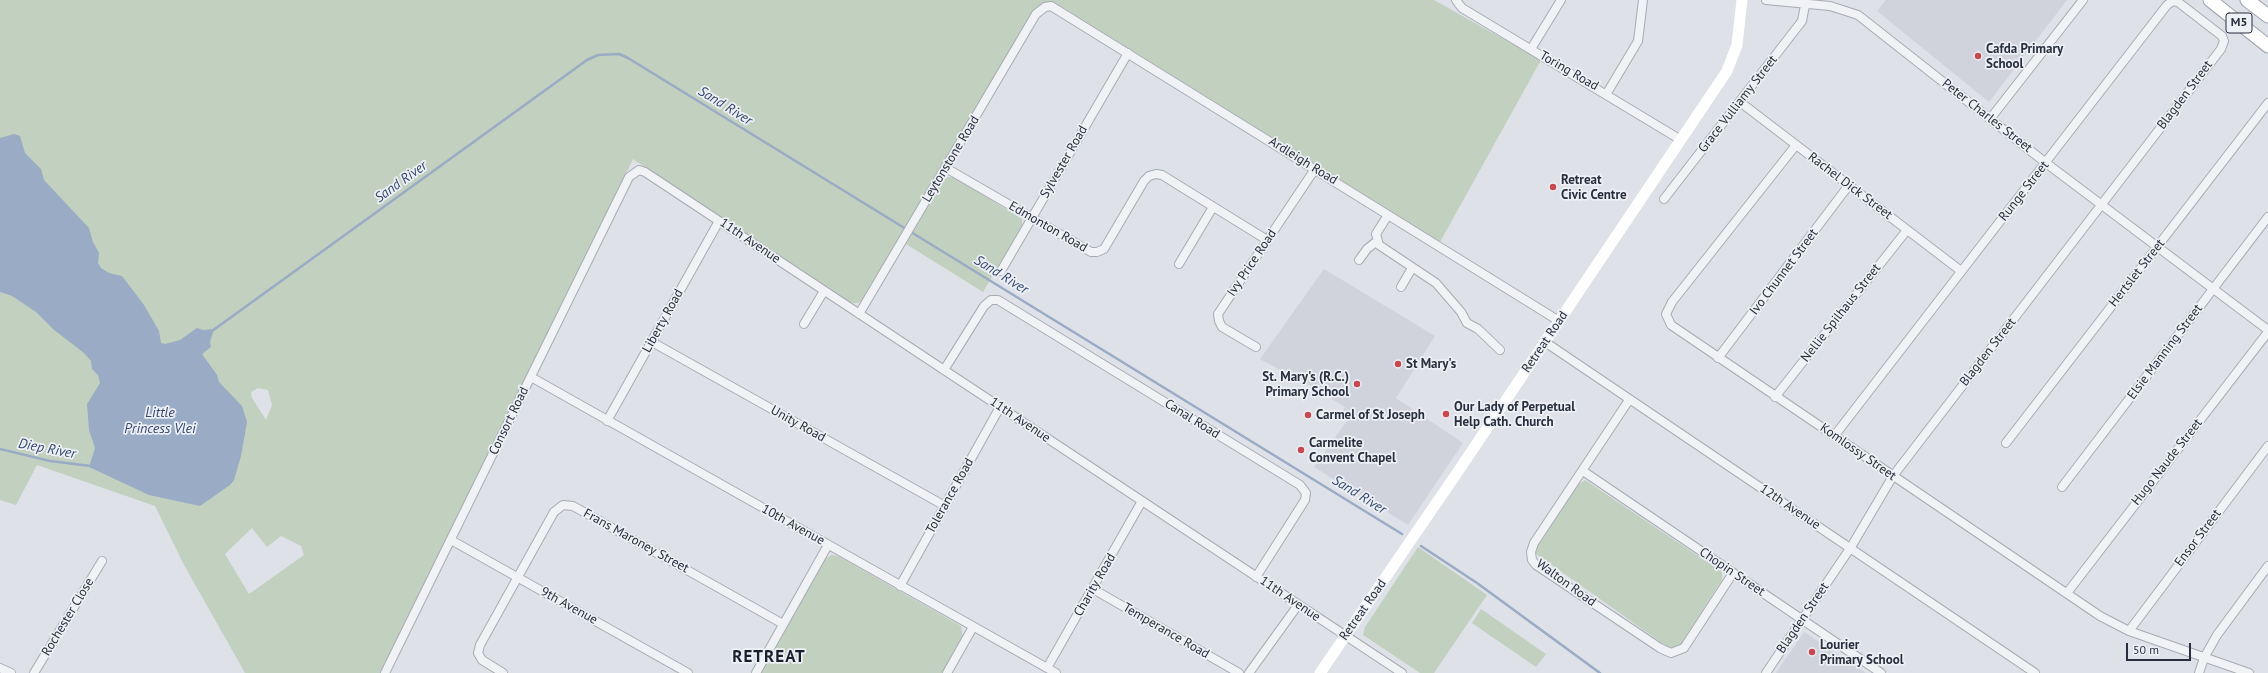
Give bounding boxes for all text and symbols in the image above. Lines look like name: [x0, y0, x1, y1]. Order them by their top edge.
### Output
road number: M5: [2226, 13, 2252, 33]
place label: Cafda Primary School: [1986, 41, 2063, 72]
street label: Toring Road: [1537, 48, 1601, 94]
marker: Cafda Primary School: [1973, 51, 1983, 61]
street label: Grace Vulliamy Street: [1695, 52, 1781, 156]
street label: Blagden Street: [2154, 57, 2216, 133]
street label: Peter Charles Street: [1939, 76, 2035, 156]
water label: Sand River: [695, 83, 755, 129]
street label: Leytonstone Road: [919, 113, 983, 205]
street label: Sylvester Road: [1037, 123, 1091, 201]
street label: Ardleigh Road: [1266, 134, 1340, 188]
street label: Rachel Dick Street: [1805, 149, 1895, 223]
water label: Sand River: [372, 157, 430, 207]
street label: Runge Street: [1996, 158, 2052, 224]
place label: Retreat Civic Centre: [1561, 172, 1627, 203]
marker: Retreat Civic Centre: [1548, 182, 1558, 192]
street label: Edmonton Road: [1006, 198, 1090, 256]
street label: 11th Avenue: [717, 215, 783, 267]
street label: Ivy Price Road: [1224, 226, 1280, 300]
street label: Ivo Chunnet Street: [1747, 226, 1821, 318]
street label: Hertslet Street: [2106, 236, 2168, 310]
water label: Sand River: [971, 252, 1031, 298]
street label: Nellie Spilhaus Street: [1798, 261, 1884, 365]
street label: Liberty Road: [639, 287, 687, 355]
street label: Elsie Manning Street: [2124, 301, 2206, 403]
street label: Retreat Road: [1519, 308, 1571, 376]
street label: Blagden Street: [1957, 315, 2019, 389]
place label: St Mary's: [1406, 356, 1456, 372]
marker: St Mary's: [1393, 359, 1403, 369]
place label: St. Mary's (R.C.) Primary School: [1262, 369, 1349, 400]
marker: St. Mary's (R.C.) Primary School: [1352, 379, 1362, 389]
street label: Consort Road: [486, 384, 532, 458]
street label: 11th Avenue: [987, 394, 1053, 446]
street label: Canal Road: [1162, 396, 1222, 442]
place label: Our Lady of Perpetual Help Cath. Church: [1454, 399, 1575, 430]
street label: Unity Road: [768, 403, 828, 445]
water label: Little Princess Vlei: [124, 405, 196, 438]
place label: Carmel of St Joseph: [1316, 407, 1425, 423]
marker: Our Lady of Perpetual Help Cath. Church: [1441, 409, 1451, 419]
marker: Carmel of St Joseph: [1303, 410, 1313, 420]
street label: Hugo Naude Street: [2128, 416, 2206, 508]
street label: Komlossy Street: [1817, 420, 1899, 484]
water label: Diep River: [17, 435, 77, 463]
place label: Carmelite Convent Chapel: [1309, 435, 1396, 466]
marker: Carmelite Convent Chapel: [1296, 445, 1306, 455]
street label: Tolerance Road: [923, 455, 977, 537]
water label: Sand River: [1329, 472, 1389, 518]
street label: 12th Avenue: [1757, 481, 1823, 533]
street label: 10th Avenue: [759, 501, 827, 549]
street label: Frans Maroney Street: [581, 506, 691, 576]
street label: Ensor Street: [2171, 506, 2225, 570]
street label: Chopin Street: [1696, 544, 1768, 600]
street label: Charity Road: [1071, 551, 1119, 619]
street label: Walton Road: [1533, 556, 1599, 610]
street label: 11th Avenue: [1257, 573, 1323, 625]
street label: Rochester Close: [39, 575, 97, 659]
street label: Retreat Road: [1336, 576, 1390, 644]
street label: Blagden Street: [1774, 580, 1832, 656]
street label: 9th Avenue: [538, 584, 600, 628]
street label: Temperance Road: [1120, 600, 1212, 662]
scale bar: [2128, 635, 2193, 661]
place label: Lourier Primary School: [1820, 637, 1903, 668]
text: 50 m: [2133, 642, 2159, 657]
district label: RETREAT: [732, 647, 806, 667]
marker: Lourier Primary School: [1807, 647, 1817, 657]

